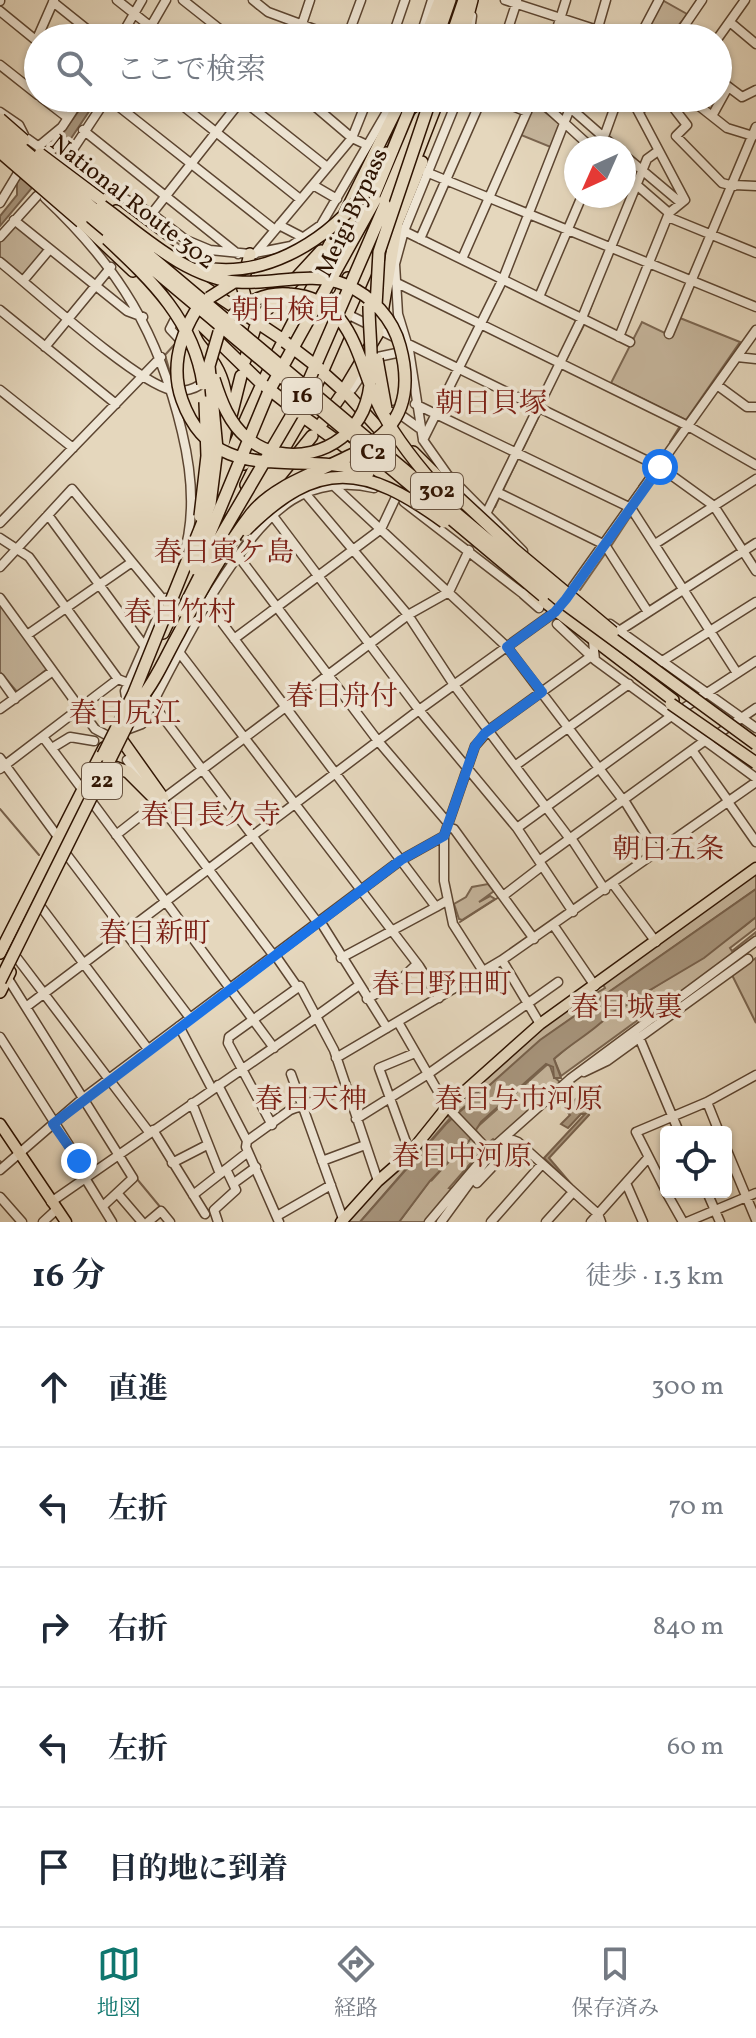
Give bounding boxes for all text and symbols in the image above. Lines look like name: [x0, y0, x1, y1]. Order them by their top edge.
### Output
search box: [24, 24, 732, 112]
icon: search: [52, 46, 96, 90]
text: ここで検索: [116, 50, 266, 92]
street label: National Route 302: [42, 127, 222, 279]
north arrow: [564, 136, 636, 208]
street label: Meigi Bypass: [308, 143, 398, 283]
district label: 朝日検見: [231, 292, 343, 331]
road number: 16: [282, 378, 322, 414]
district label: 朝日貝塚: [435, 385, 547, 424]
road number: C2: [351, 435, 395, 471]
route start: [642, 449, 678, 485]
road number: 302: [411, 473, 463, 509]
district label: 春日寅ケ島: [154, 534, 294, 573]
district label: 春日竹村: [124, 594, 236, 633]
district label: 春日舟付: [286, 678, 398, 717]
district label: 春日尻江: [69, 695, 181, 734]
road number: 22: [82, 763, 122, 799]
district label: 春日長久寺: [141, 797, 281, 836]
district label: 朝日五条: [612, 831, 724, 870]
district label: 春日新町: [99, 915, 211, 954]
district label: 春日野田町: [372, 966, 512, 1005]
district label: 春日城裏: [571, 989, 683, 1028]
district label: 春日天神: [255, 1081, 367, 1120]
district label: 春日与市河原: [435, 1081, 603, 1120]
map controls: [660, 1126, 732, 1198]
button: locate: [660, 1126, 732, 1198]
district label: 春日中河原: [392, 1138, 532, 1177]
route end: [61, 1143, 97, 1179]
text: 16 分: [32, 1254, 105, 1301]
text: 徒歩 · 1.3 km: [586, 1259, 724, 1295]
icon: ahead: [32, 1365, 76, 1409]
text: 直進: [108, 1369, 168, 1411]
text: 300 m: [651, 1369, 724, 1405]
icon: left: [32, 1485, 76, 1529]
text: 左折: [108, 1489, 168, 1531]
text: 70 m: [669, 1489, 724, 1525]
icon: right: [32, 1605, 76, 1649]
text: 右折: [108, 1609, 168, 1651]
text: 840 m: [653, 1609, 724, 1645]
icon: left: [32, 1725, 76, 1769]
text: 左折: [108, 1729, 168, 1771]
text: 60 m: [667, 1729, 724, 1765]
icon: arrive: [32, 1845, 76, 1889]
text: 目的地に到着: [108, 1849, 288, 1891]
tab: 地図: [97, 1942, 141, 2025]
tab: 経路: [334, 1942, 378, 2025]
tab: 保存済み: [571, 1942, 659, 2025]

